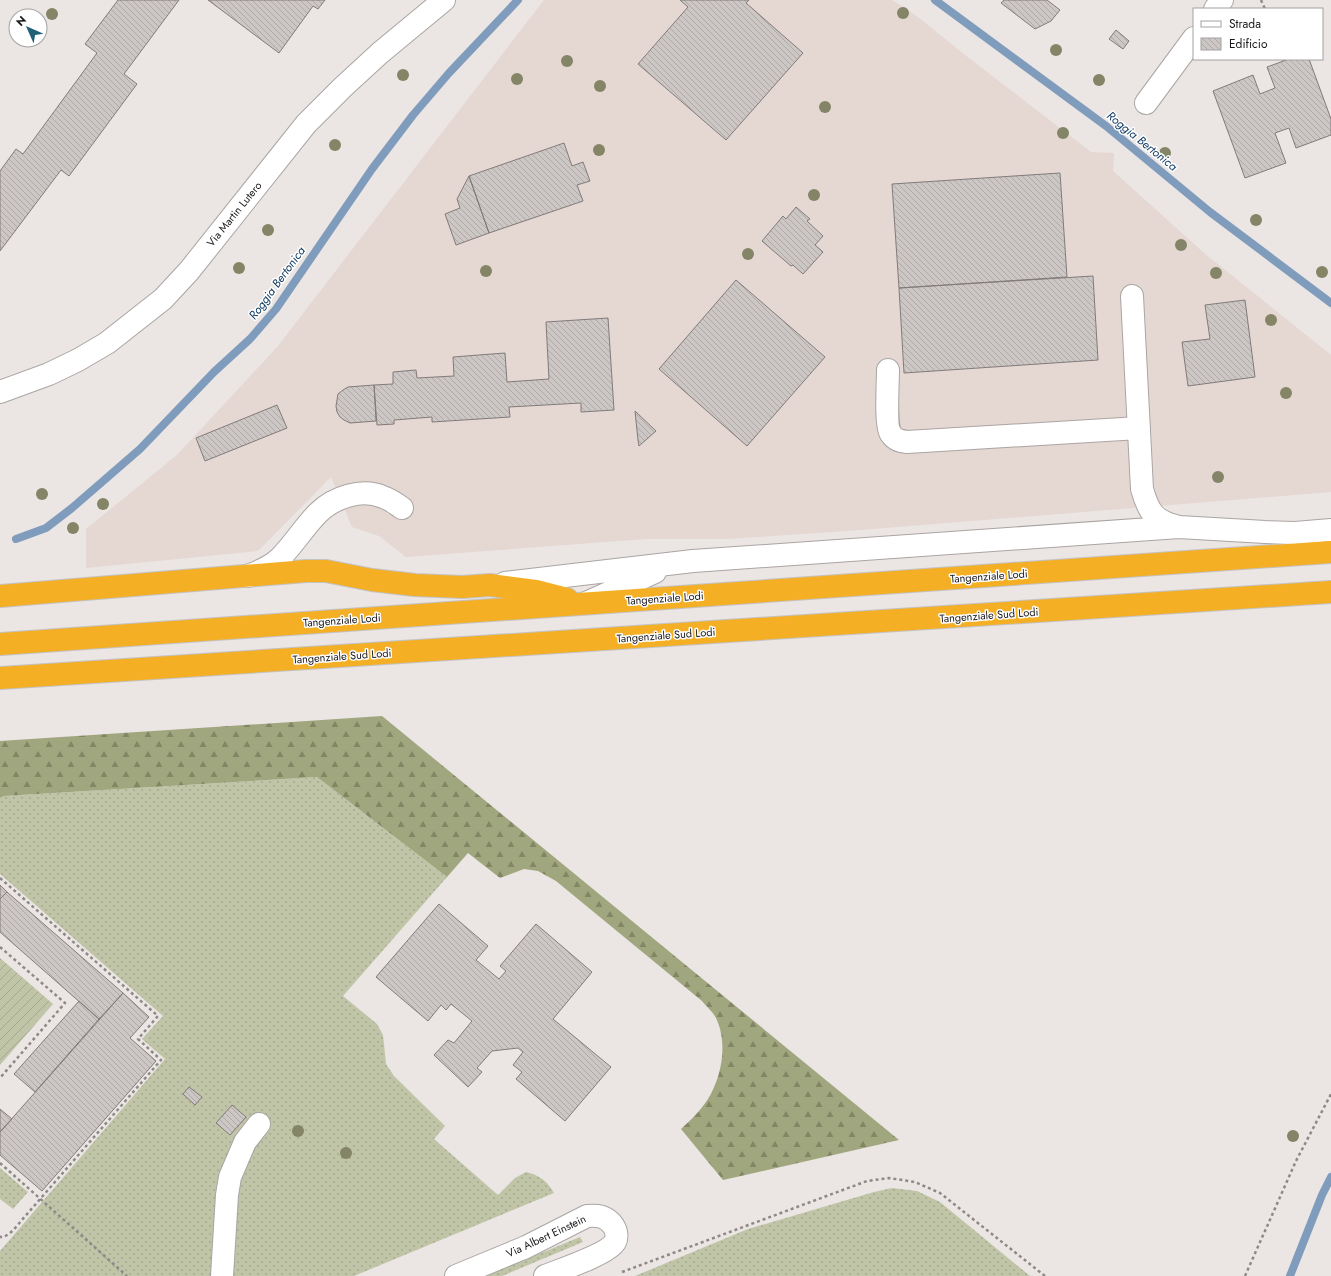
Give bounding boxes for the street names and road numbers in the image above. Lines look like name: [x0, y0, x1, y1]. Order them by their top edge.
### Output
street label: Via Martin Lutero: [203, 178, 265, 250]
street label: Tangenziale Lodi: [950, 565, 1028, 587]
street label: Tangenziale Lodi: [626, 587, 704, 609]
street label: Tangenziale Sud Lodi: [939, 604, 1039, 626]
street label: Tangenziale Lodi: [303, 609, 381, 631]
street label: Tangenziale Sud Lodi: [616, 624, 716, 646]
street label: Tangenziale Sud Lodi: [292, 645, 392, 667]
street label: Via Albert Einstein: [504, 1211, 588, 1261]

